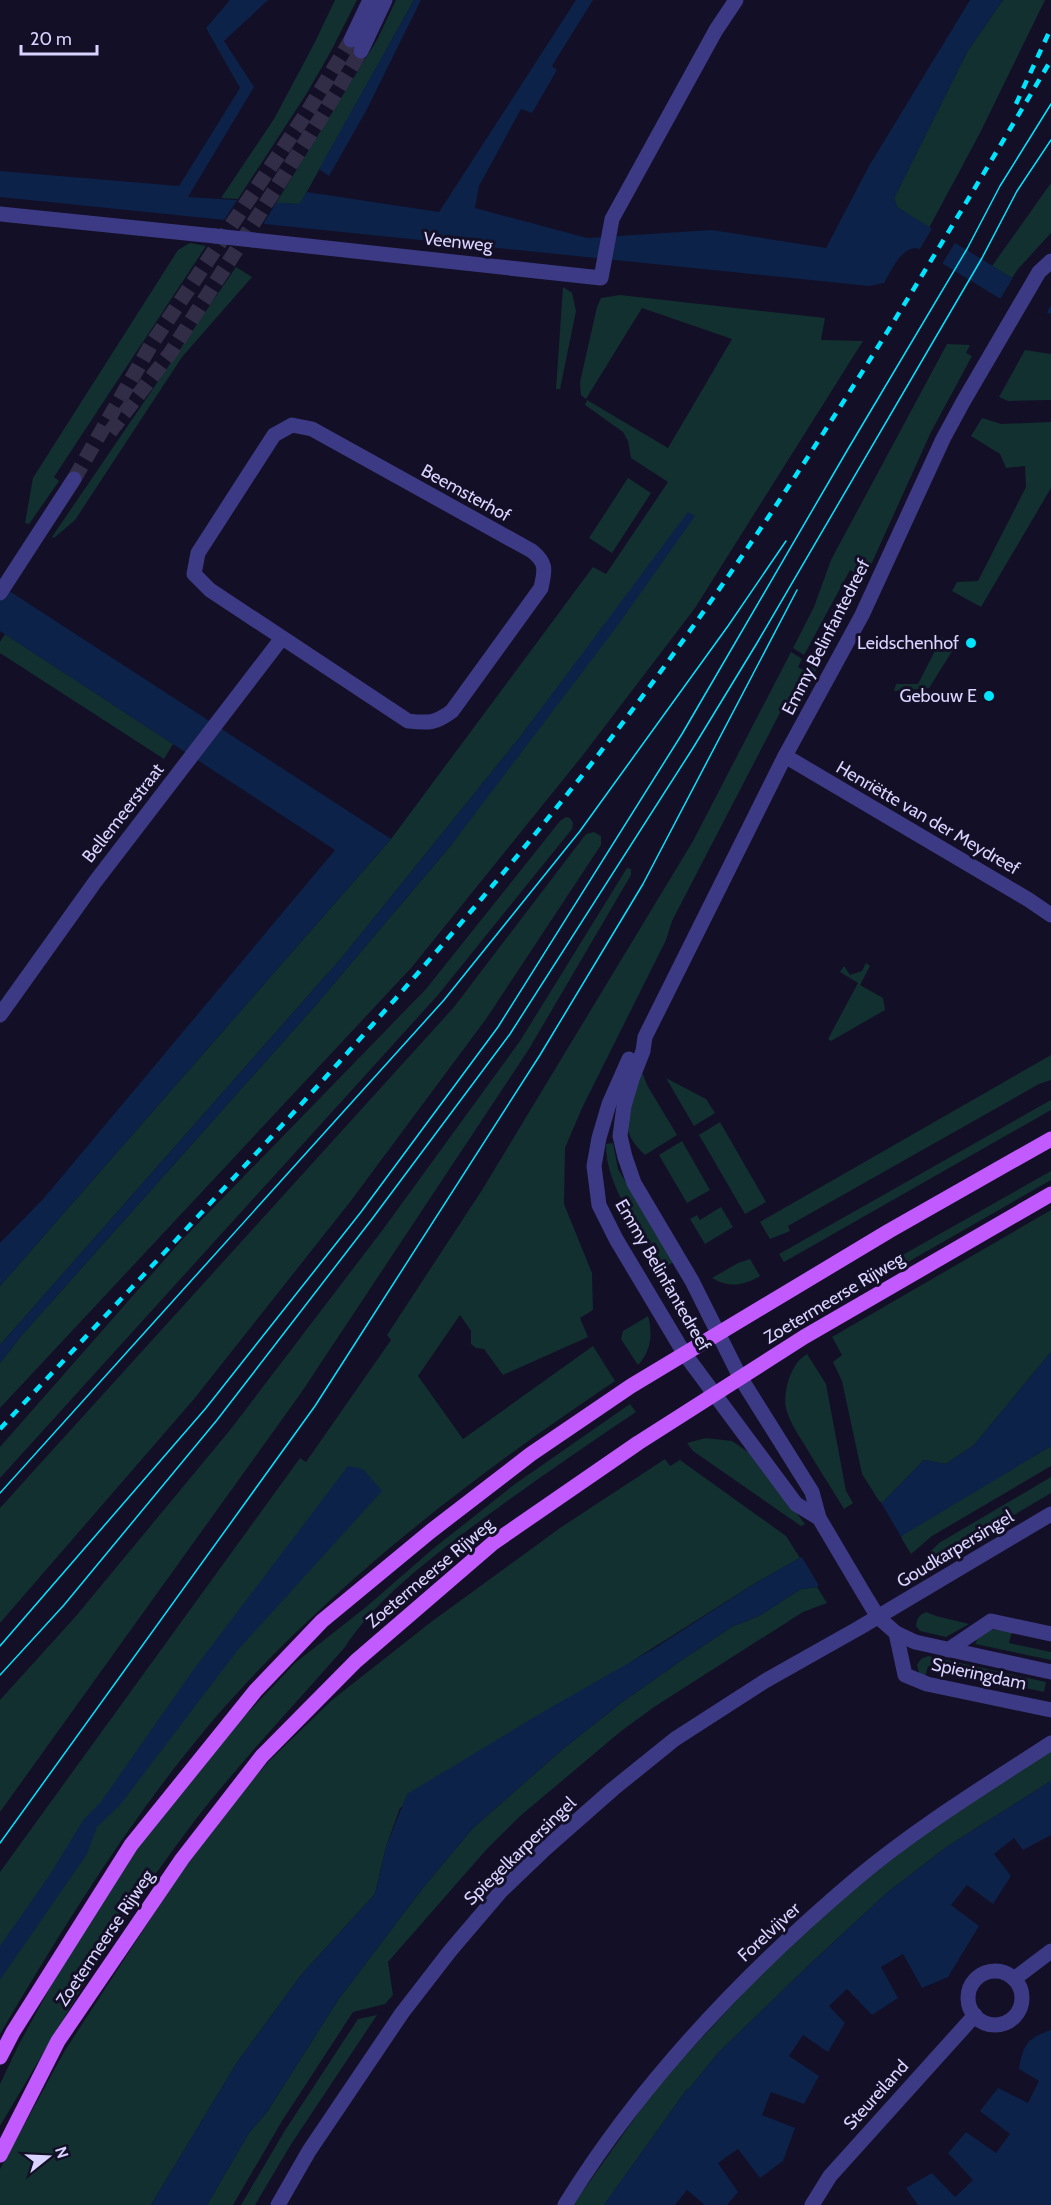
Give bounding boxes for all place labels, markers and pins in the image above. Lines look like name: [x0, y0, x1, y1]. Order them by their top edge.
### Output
place label: Leidschenhof: [857, 632, 959, 654]
marker: Leidschenhof: [964, 636, 978, 650]
place label: Gebouw E: [899, 685, 977, 707]
marker: Gebouw E: [982, 689, 996, 703]

